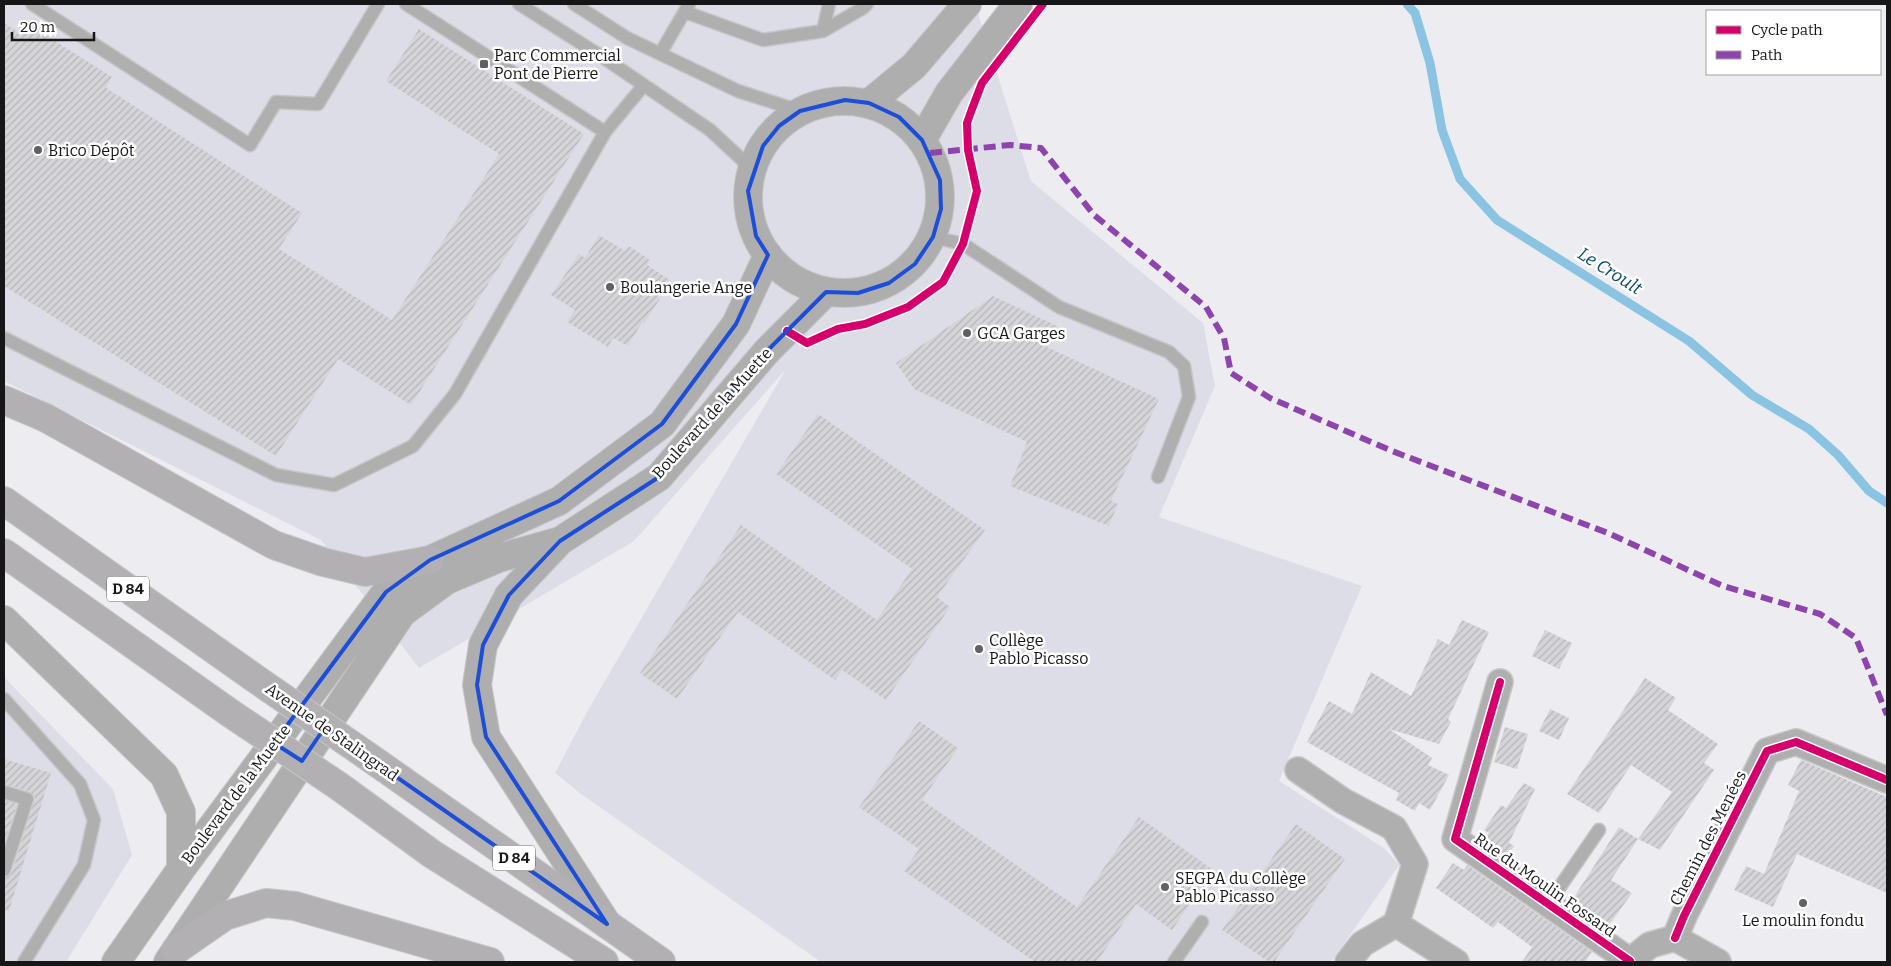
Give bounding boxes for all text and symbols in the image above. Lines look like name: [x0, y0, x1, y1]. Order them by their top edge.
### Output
scale bar: [12, 10, 95, 42]
legend: [1706, 10, 1881, 75]
text: 20 m: [20, 18, 56, 36]
text: Cycle path: [1751, 21, 1823, 39]
place label: Parc Commercial Pont de Pierre: [494, 46, 621, 83]
text: Path: [1751, 46, 1783, 64]
marker: Parc Commercial Pont de Pierre: [478, 58, 490, 70]
place label: Brico Dépôt: [48, 141, 135, 160]
marker: Brico Dépôt: [32, 144, 44, 156]
water label: Le Croult: [1574, 243, 1647, 300]
place label: Boulangerie Ange: [620, 278, 752, 297]
marker: Boulangerie Ange: [604, 281, 616, 293]
place label: GCA Garges: [977, 324, 1065, 343]
marker: GCA Garges: [961, 327, 973, 339]
street label: Boulevard de la Muette: [648, 344, 776, 482]
road number: D 84: [107, 576, 149, 602]
place label: Collège Pablo Picasso: [989, 631, 1088, 668]
marker: Collège Pablo Picasso: [973, 643, 985, 655]
street label: Avenue de Stalingrad: [262, 679, 402, 785]
street label: Boulevard de la Muette: [177, 721, 295, 867]
street label: Chemin des Menées: [1666, 767, 1750, 909]
street label: Rue du Moulin Fossard: [1471, 829, 1620, 941]
road number: D 84: [493, 846, 535, 870]
place label: SEGPA du Collège Pablo Picasso: [1175, 869, 1306, 906]
marker: SEGPA du Collège Pablo Picasso: [1159, 881, 1171, 893]
marker: Le moulin fondu: [1797, 897, 1809, 909]
place label: Le moulin fondu: [1742, 911, 1864, 930]

